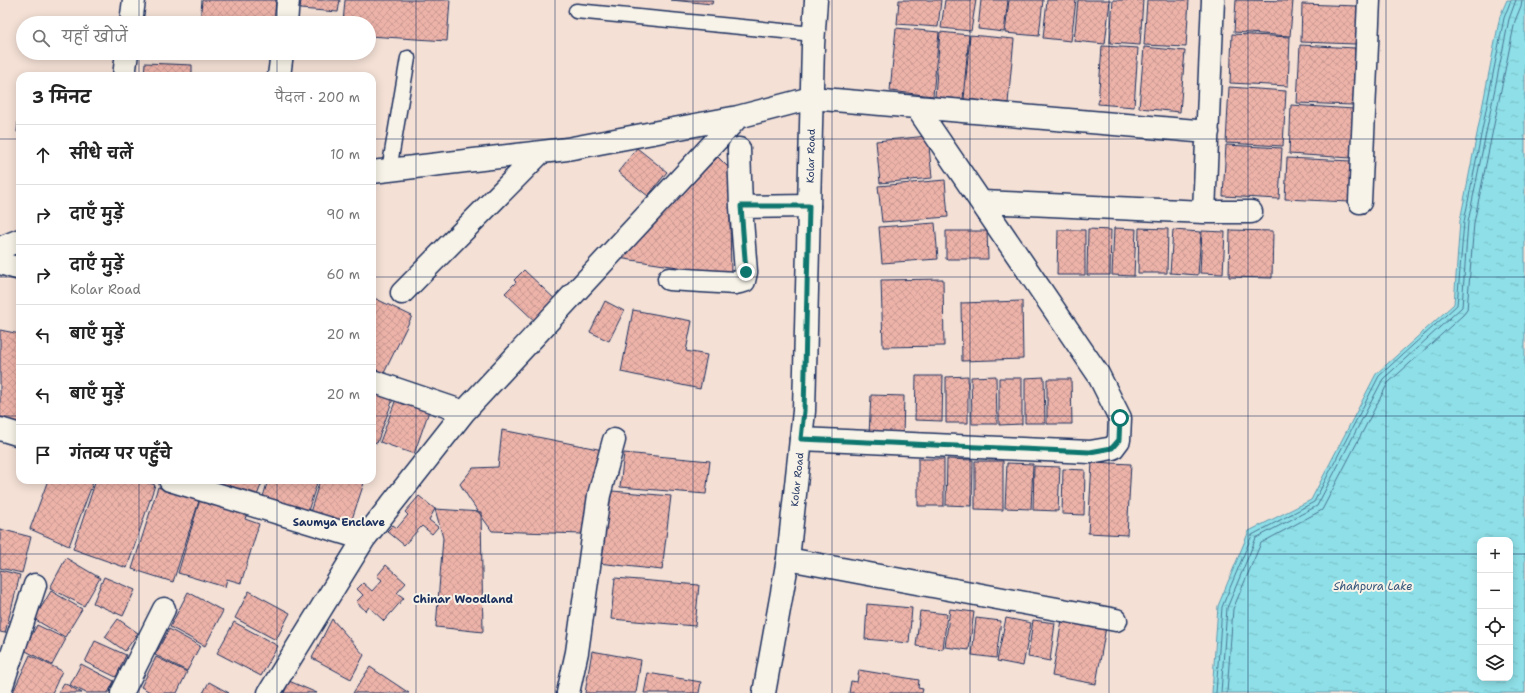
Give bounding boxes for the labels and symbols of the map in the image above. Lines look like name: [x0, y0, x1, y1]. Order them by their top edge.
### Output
street label: Kolar Road: [804, 128, 818, 183]
route end: [737, 263, 755, 281]
route start: [1111, 409, 1129, 427]
street label: Kolar Road: [788, 451, 807, 507]
district label: Saumya Enclave: [293, 515, 386, 530]
water label: Shahpura Lake: [1333, 579, 1413, 594]
district label: Chinar Woodland: [413, 592, 513, 607]

